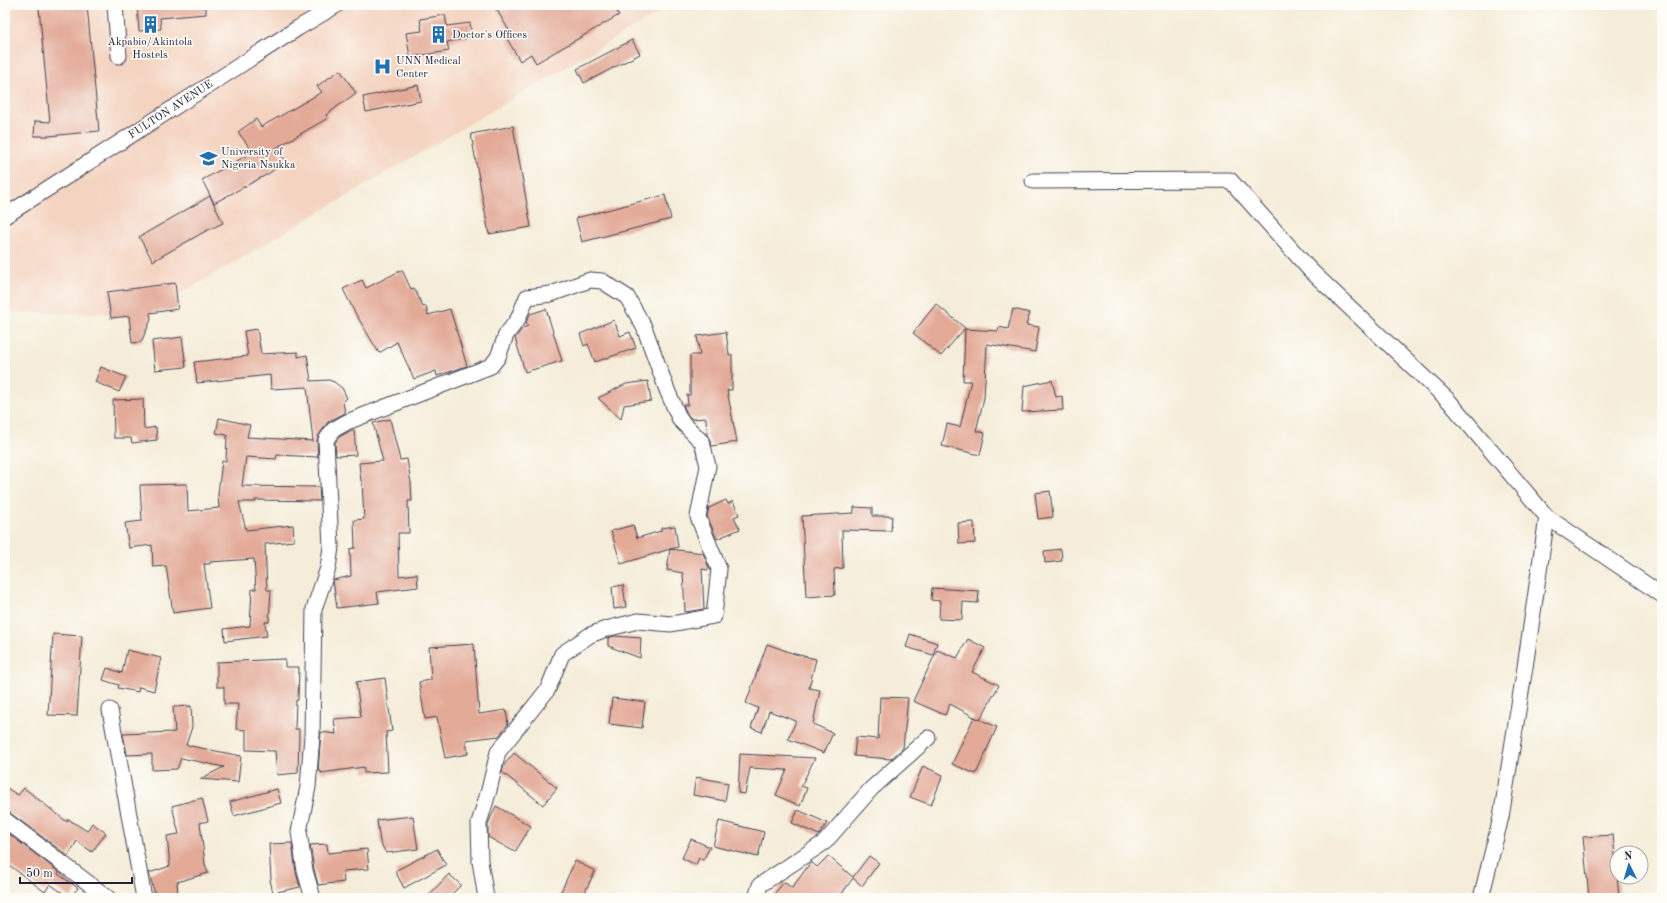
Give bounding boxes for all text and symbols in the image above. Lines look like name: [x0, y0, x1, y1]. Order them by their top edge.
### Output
building icon: Akpabio/Akintola Hostels: [140, 14, 160, 34]
building icon: Doctor's Offices: [429, 25, 449, 45]
place label: Doctor's Offices: [452, 30, 527, 41]
place label: Akpabio/Akintola Hostels: [107, 37, 193, 61]
place label: UNN Medical Center: [396, 56, 461, 80]
hospital icon: UNN Medical Center: [373, 57, 393, 77]
street label: FULTON AVENUE: [127, 79, 215, 141]
place label: University of Nigeria Nsukka: [221, 147, 296, 171]
school or university icon: University of Nigeria Nsukka: [198, 148, 218, 168]
north arrow: [1609, 845, 1649, 885]
text: N: [1624, 851, 1634, 862]
scale bar: [20, 859, 132, 885]
text: 50 m: [26, 867, 53, 880]

